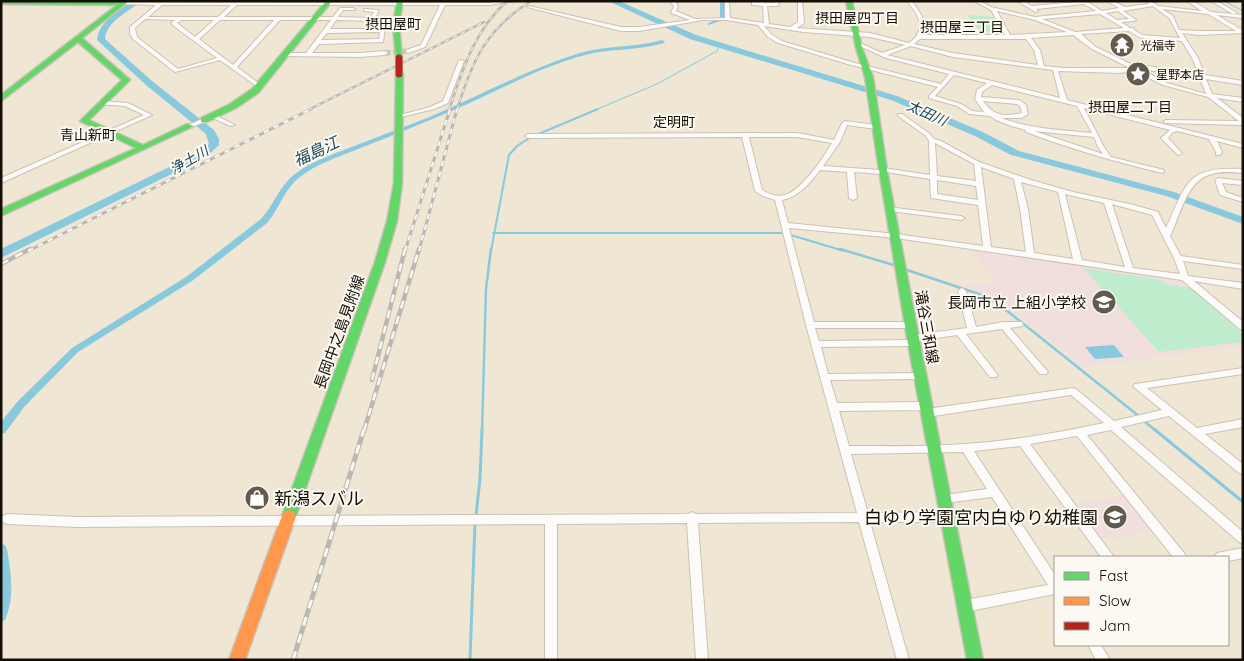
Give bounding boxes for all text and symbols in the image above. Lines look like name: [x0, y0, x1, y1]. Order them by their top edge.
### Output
district label: 摂田屋四丁目: [815, 9, 899, 27]
district label: 摂田屋町: [365, 15, 421, 33]
district label: 摂田屋三丁目: [920, 18, 1004, 36]
temple icon: 光福寺: [1109, 32, 1135, 58]
place label: 光福寺: [1140, 38, 1176, 53]
place icon: 星野本店: [1125, 61, 1151, 87]
place label: 星野本店: [1156, 67, 1204, 82]
water label: 太田川: [904, 96, 952, 131]
district label: 摂田屋二丁目: [1088, 98, 1172, 116]
district label: 定明町: [653, 113, 695, 131]
district label: 青山新町: [60, 126, 116, 144]
water label: 福島江: [290, 131, 344, 170]
water label: 浄土川: [166, 141, 213, 178]
street label: 長岡中之島見附線: [310, 272, 368, 392]
street label: 滝谷三和線: [911, 288, 943, 366]
school or university icon: 長岡市立 上組小学校: [1091, 289, 1117, 315]
place label: 長岡市立 上組小学校: [947, 293, 1086, 312]
shop icon: 新潟スバル: [244, 485, 270, 511]
place label: 新潟スバル: [274, 487, 364, 510]
school or university icon: 白ゆり学園宮内白ゆり幼稚園: [1102, 504, 1128, 530]
place label: 白ゆり学園宮内白ゆり幼稚園: [864, 506, 1098, 529]
legend: [1054, 556, 1229, 646]
text: Fast: [1099, 566, 1128, 585]
text: Slow: [1099, 591, 1131, 610]
text: Jam: [1099, 616, 1130, 635]

